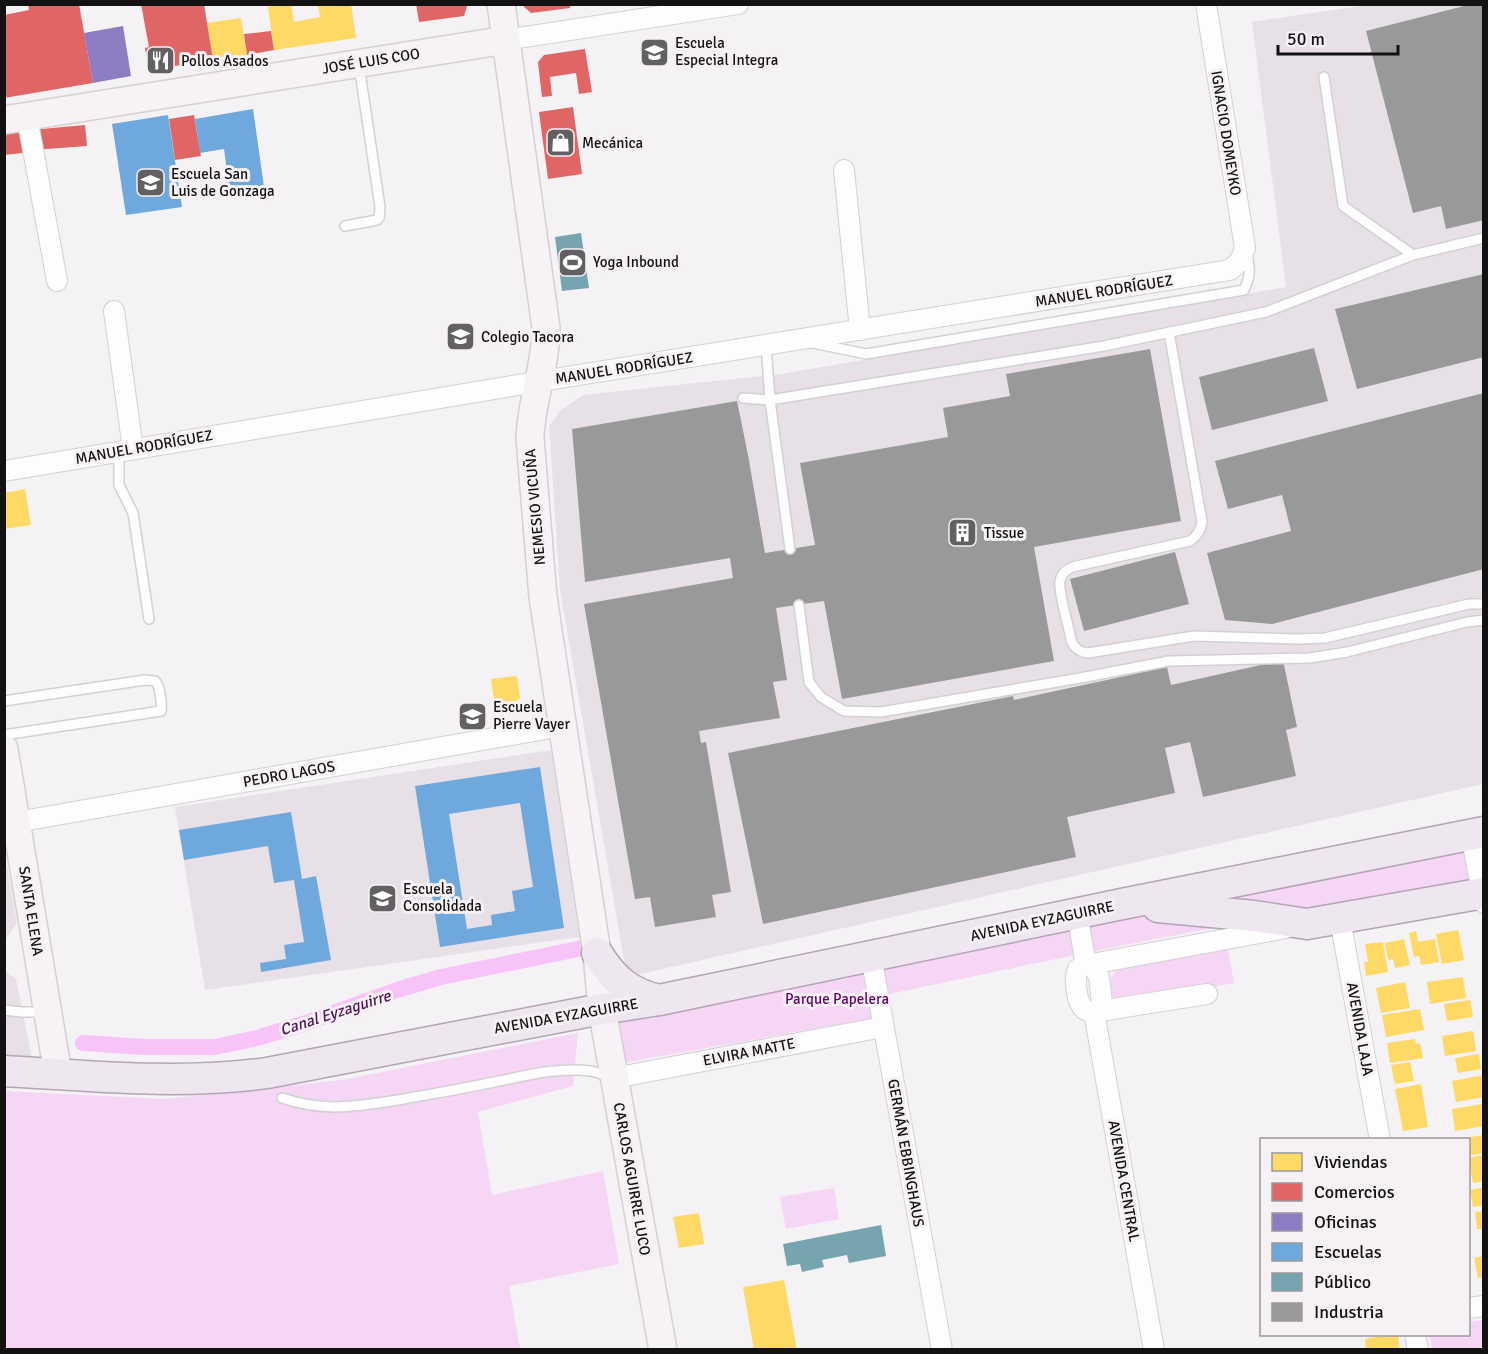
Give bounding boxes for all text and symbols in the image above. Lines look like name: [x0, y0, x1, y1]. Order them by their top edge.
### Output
scale bar: [1278, 18, 1398, 56]
text: 50 m: [1287, 28, 1325, 50]
place label: Escuela Especial Integra: [675, 34, 778, 69]
school or university icon: Escuela Especial Integra: [638, 36, 670, 68]
street label: JOSÉ LUIS COO: [321, 43, 421, 78]
restaurant icon: Pollos Asados: [144, 45, 176, 77]
place label: Pollos Asados: [181, 52, 269, 70]
street label: IGNACIO DOMEYKO: [1207, 69, 1245, 197]
shop icon: Mecánica: [545, 127, 577, 159]
place label: Mecánica: [582, 134, 643, 152]
place label: Escuela San Luis de Gonzaga: [171, 165, 275, 200]
school or university icon: Escuela San Luis de Gonzaga: [134, 167, 166, 199]
sports icon: Yoga Inbound: [556, 246, 588, 278]
place label: Yoga Inbound: [593, 253, 679, 271]
street label: MANUEL RODRÍGUEZ: [1034, 270, 1174, 311]
school or university icon: Colegio Tacora: [444, 321, 476, 353]
place label: Colegio Tacora: [481, 328, 574, 346]
street label: MANUEL RODRÍGUEZ: [554, 347, 694, 388]
street label: MANUEL RODRÍGUEZ: [74, 425, 214, 468]
street label: NEMESIO VICUÑA: [520, 448, 549, 566]
building icon: Tissue: [947, 517, 979, 549]
place label: Tissue: [984, 524, 1024, 542]
place label: Escuela Pierre Vayer: [493, 698, 570, 733]
school or university icon: Escuela Pierre Vayer: [456, 700, 488, 732]
street label: PEDRO LAGOS: [242, 757, 336, 791]
street label: SANTA ELENA: [15, 865, 47, 957]
place label: Escuela Consolidada: [403, 880, 482, 915]
school or university icon: Escuela Consolidada: [366, 882, 398, 914]
street label: AVENIDA EYZAGUIRRE: [969, 897, 1115, 945]
street label: AVENIDA LAJA: [1343, 981, 1377, 1077]
water label: Canal Eyzaguirre: [277, 985, 394, 1040]
park label: Parque Papelera: [785, 990, 889, 1008]
street label: AVENIDA EYZAGUIRRE: [492, 994, 640, 1038]
street label: ELVIRA MATTE: [701, 1034, 797, 1070]
street label: GERMÁN EBBINGHAUS: [884, 1077, 929, 1229]
street label: CARLOS AGUIRRE LUCO: [610, 1101, 654, 1257]
street label: AVENIDA CENTRAL: [1104, 1119, 1144, 1243]
legend: [1260, 1138, 1470, 1336]
text: Viviendas: [1314, 1151, 1387, 1173]
text: Comercios: [1314, 1181, 1395, 1203]
text: Oficinas: [1314, 1211, 1377, 1233]
text: Escuelas: [1314, 1241, 1382, 1263]
text: Público: [1314, 1271, 1371, 1293]
text: Industria: [1314, 1301, 1384, 1323]

